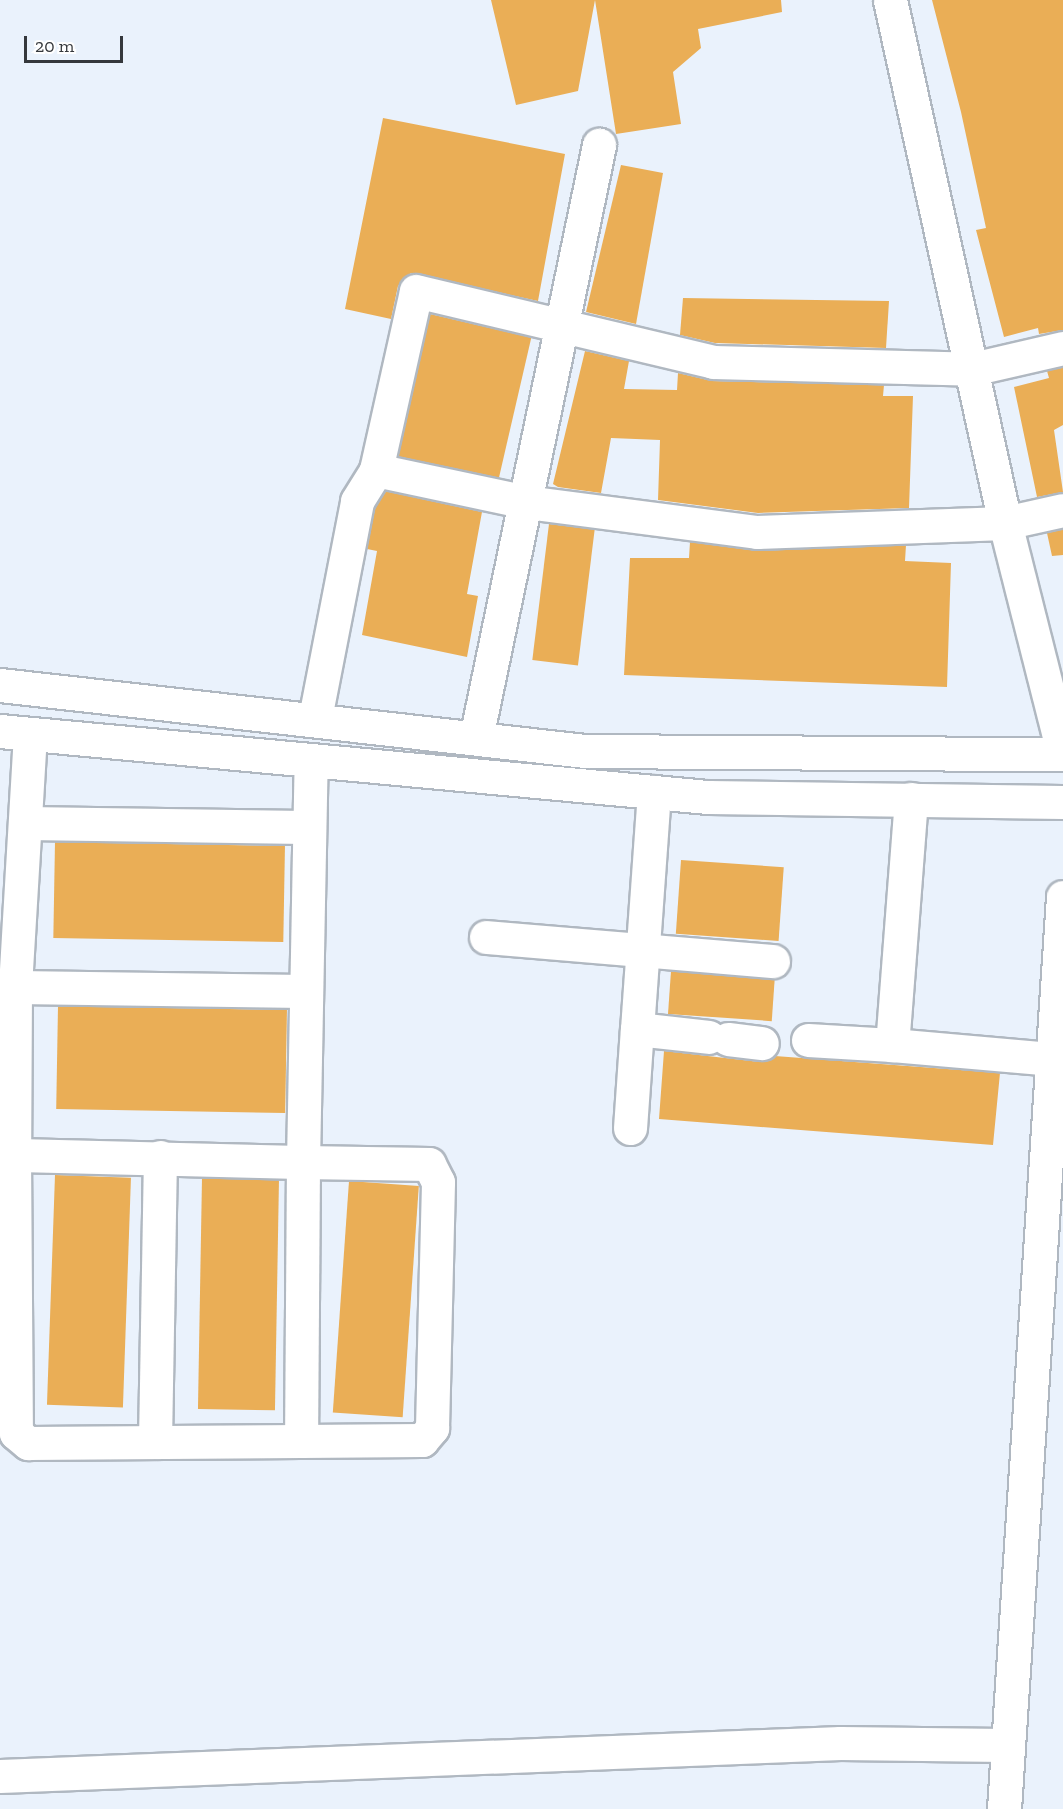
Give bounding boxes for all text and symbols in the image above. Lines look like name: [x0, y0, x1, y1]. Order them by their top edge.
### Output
scale bar: [27, 24, 126, 62]
text: 20 m: [35, 35, 74, 57]

